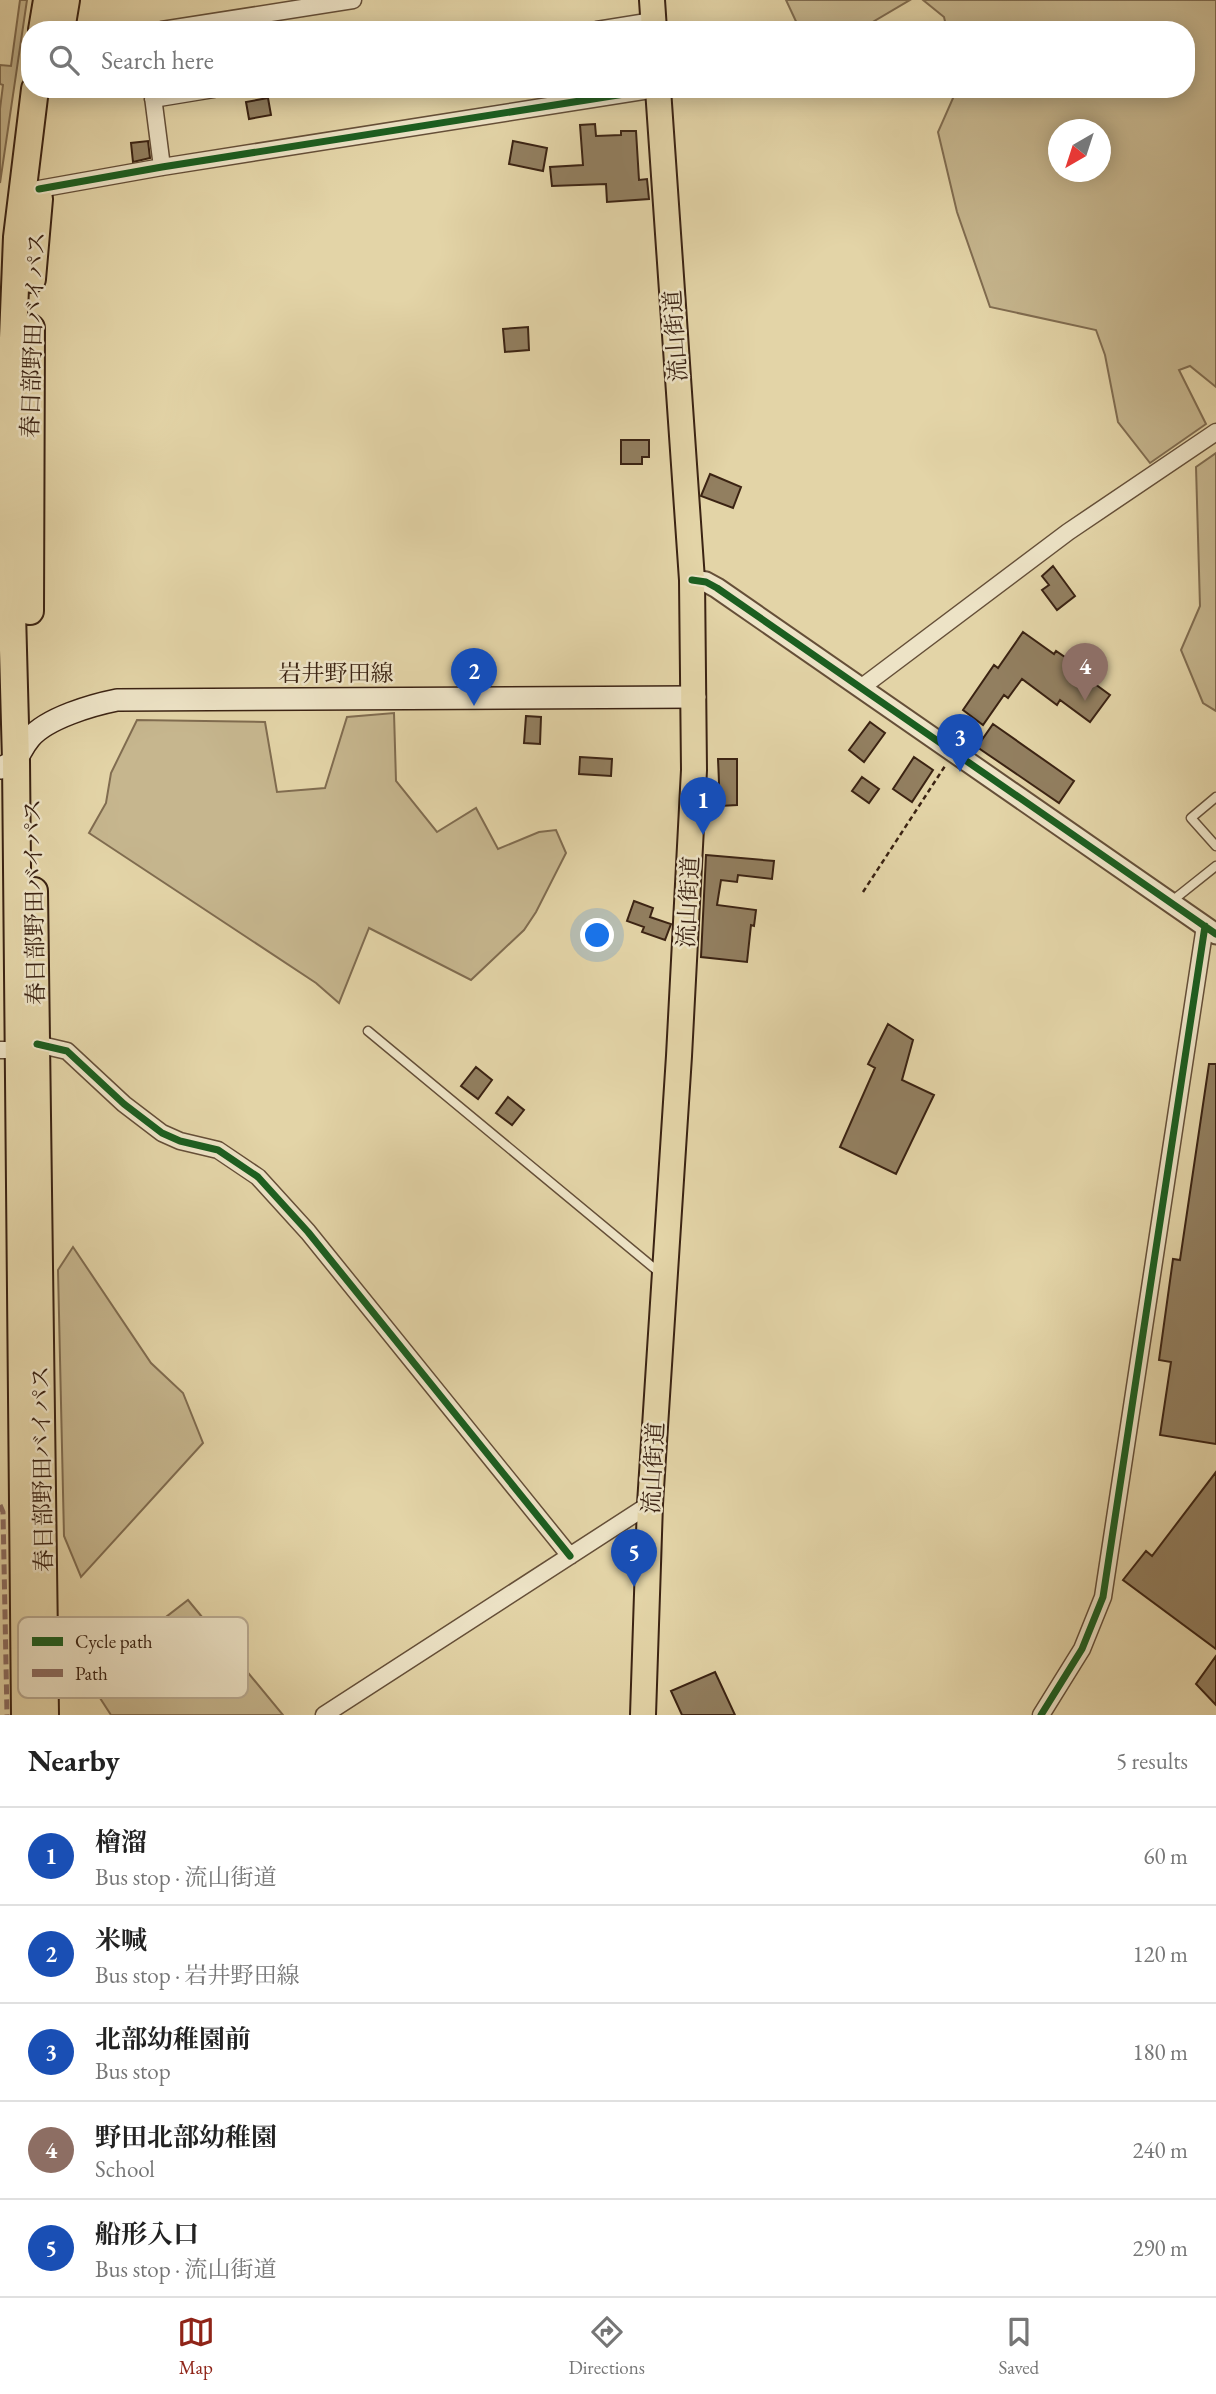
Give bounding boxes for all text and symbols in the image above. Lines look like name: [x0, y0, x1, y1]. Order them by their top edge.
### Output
search box: [21, 21, 1195, 98]
icon: search: [45, 41, 83, 79]
text: Search here: [101, 43, 214, 77]
north arrow: [1048, 119, 1111, 182]
street label: 春日部野田バイパス: [14, 231, 52, 439]
street label: 流山街道: [657, 289, 693, 383]
pin: 4: [1062, 643, 1108, 701]
pin: 2: [451, 648, 497, 706]
street label: 岩井野田線: [279, 658, 394, 688]
pin: 3: [937, 714, 983, 772]
pin: 1: [680, 777, 726, 835]
street label: 春日部野田バイパス: [17, 798, 51, 1006]
street label: 流山街道: [671, 855, 705, 949]
your location: [580, 918, 614, 952]
street label: 春日部野田バイパス: [25, 1365, 59, 1573]
street label: 流山街道: [636, 1421, 670, 1515]
pin: 5: [611, 1529, 657, 1587]
legend: [18, 1617, 248, 1698]
text: Cycle path: [75, 1629, 153, 1654]
text: Path: [75, 1661, 108, 1686]
text: Nearby: [28, 1741, 120, 1780]
text: 5 results: [1116, 1746, 1188, 1776]
text: 檜溜: [95, 1825, 147, 1859]
text: 1: [45, 1841, 57, 1871]
text: 60 m: [1143, 1841, 1188, 1871]
text: Bus stop · 流山街道: [95, 1862, 276, 1892]
text: 米喊: [95, 1923, 147, 1957]
text: 2: [45, 1939, 57, 1969]
text: 120 m: [1132, 1939, 1188, 1969]
text: Bus stop · 岩井野田線: [95, 1960, 299, 1990]
text: 北部幼稚園前: [95, 2022, 251, 2056]
text: 3: [45, 2037, 57, 2067]
text: 180 m: [1132, 2037, 1188, 2067]
text: Bus stop: [95, 2056, 171, 2086]
text: 野田北部幼稚園: [95, 2120, 277, 2154]
text: 4: [45, 2135, 57, 2165]
text: 240 m: [1132, 2135, 1188, 2165]
text: School: [95, 2154, 155, 2184]
text: 船形入口: [95, 2217, 199, 2251]
text: 5: [45, 2233, 57, 2263]
text: 290 m: [1132, 2233, 1188, 2263]
text: Bus stop · 流山街道: [95, 2254, 276, 2284]
tab: Map: [177, 2313, 215, 2380]
tab: Directions: [568, 2313, 645, 2380]
tab: Saved: [998, 2313, 1039, 2380]

